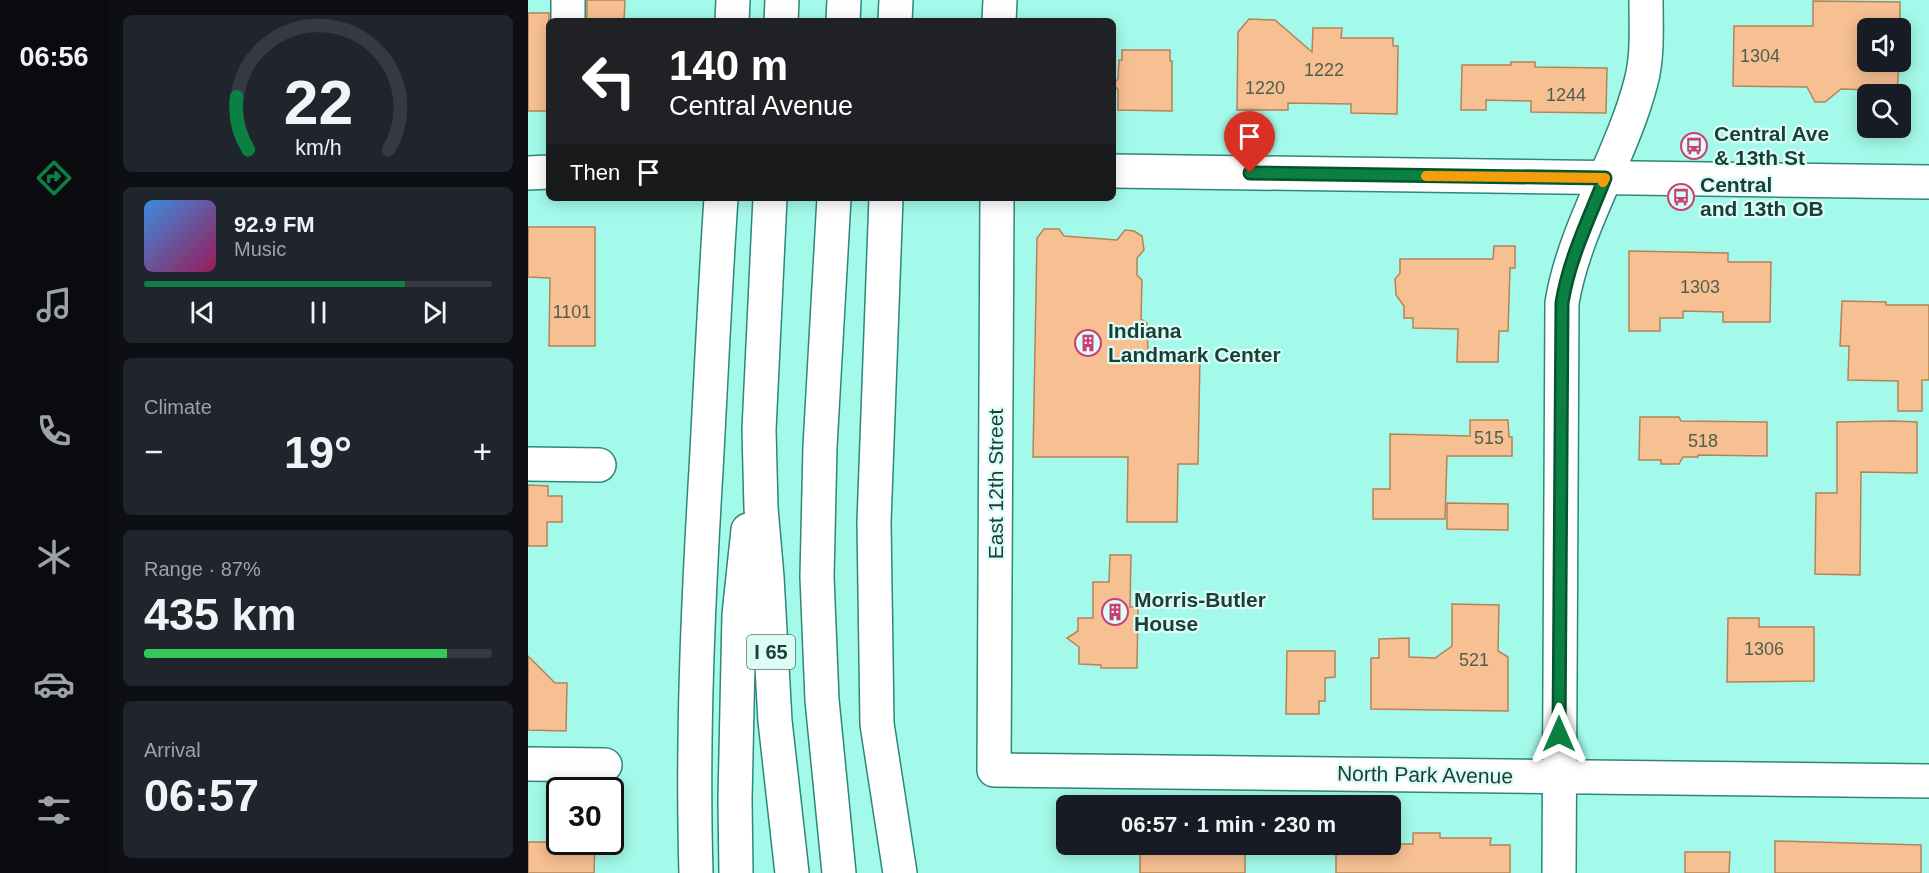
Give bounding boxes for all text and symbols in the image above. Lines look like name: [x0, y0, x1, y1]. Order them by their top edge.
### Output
map controls: [1857, 18, 1911, 138]
button: sound: [1857, 18, 1911, 72]
text: 06:56: [19, 42, 89, 72]
icon: left: [570, 42, 648, 120]
text: 140 m: [669, 42, 788, 89]
house number: 1304: [1740, 46, 1780, 66]
house number: 1222: [1304, 60, 1344, 80]
text: 22: [283, 68, 353, 137]
house number: 1220: [1245, 78, 1285, 98]
button: search: [1857, 84, 1911, 138]
house number: 1244: [1546, 85, 1586, 105]
text: Central Avenue: [669, 91, 853, 121]
pin: [1224, 111, 1275, 173]
icon: arrive: [1233, 120, 1266, 153]
place label: Central Ave & 13th St: [1714, 122, 1829, 169]
bus stop icon: Central Ave & 13th St: [1679, 131, 1709, 161]
text: km/h: [295, 137, 341, 161]
icon: arrive: [632, 156, 665, 189]
icon: directions: [33, 157, 75, 199]
text: Then: [570, 160, 620, 185]
place label: Central and 13th OB: [1700, 173, 1824, 220]
bus stop icon: Central and 13th OB: [1666, 182, 1696, 212]
text: 92.9 FM: [234, 212, 315, 237]
text: Music: [234, 238, 286, 260]
house number: 1303: [1680, 277, 1720, 297]
icon: music: [33, 284, 75, 326]
icon: previous: [186, 296, 219, 329]
icon: pause: [302, 296, 335, 329]
icon: next: [418, 296, 451, 329]
house number: 1101: [553, 302, 591, 322]
place label: Indiana Landmark Center: [1108, 319, 1281, 366]
building icon: Indiana Landmark Center: [1073, 328, 1103, 358]
text: Climate: [144, 396, 212, 418]
street label: East 12th Street: [984, 409, 1007, 559]
icon: phone: [33, 410, 75, 452]
text: 19°: [284, 427, 352, 478]
house number: 515: [1474, 428, 1504, 448]
house number: 518: [1688, 431, 1718, 451]
text: −: [144, 433, 163, 470]
text: +: [473, 433, 492, 470]
icon: climate: [33, 536, 75, 578]
text: Range · 87%: [144, 558, 261, 580]
place label: Morris-Butler House: [1134, 588, 1266, 635]
text: 435 km: [144, 589, 297, 640]
building icon: Morris-Butler House: [1100, 597, 1130, 627]
road number: I 65: [747, 635, 795, 669]
house number: 1306: [1744, 639, 1784, 659]
house number: 521: [1459, 650, 1489, 670]
icon: car: [33, 663, 75, 705]
position arrow: [1527, 702, 1591, 766]
text: Arrival: [144, 739, 201, 761]
street label: North Park Avenue: [1337, 761, 1513, 788]
text: 06:57: [144, 770, 259, 821]
speed limit sign: 30: [546, 777, 624, 855]
icon: filters: [33, 789, 75, 831]
text: 06:57 · 1 min · 230 m: [1121, 812, 1336, 837]

